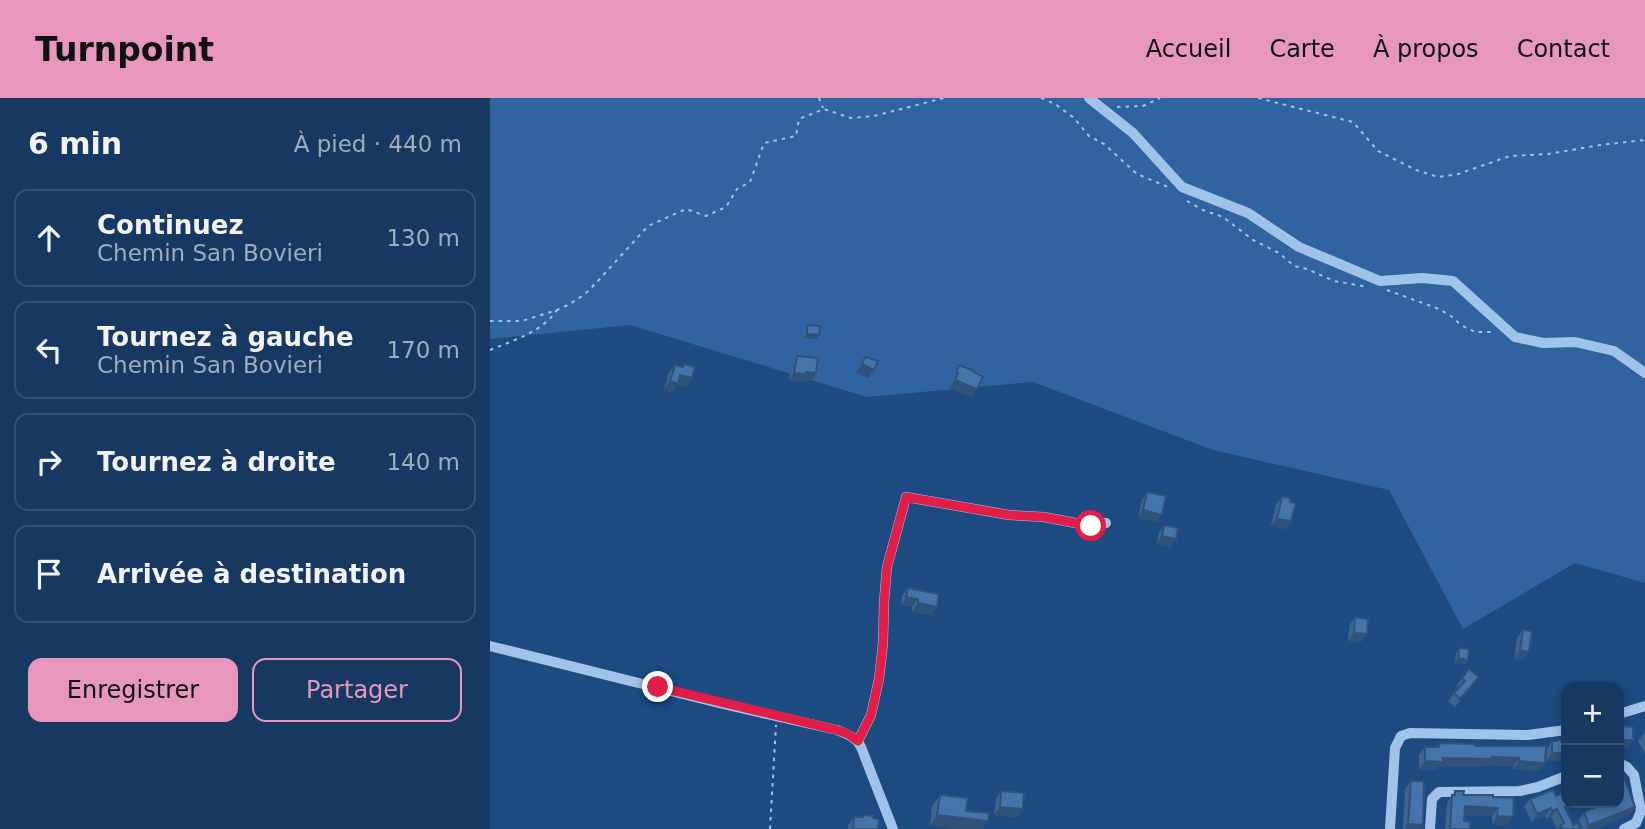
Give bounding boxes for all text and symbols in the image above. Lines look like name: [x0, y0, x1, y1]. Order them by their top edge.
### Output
text: Turnpoint: [35, 30, 214, 69]
text: Accueil: [1146, 35, 1231, 63]
text: Carte: [1269, 35, 1335, 63]
text: À propos: [1373, 35, 1479, 63]
text: Contact: [1517, 35, 1610, 63]
text: 6 min: [28, 126, 122, 161]
text: À pied · 440 m: [294, 131, 462, 157]
text: Continuez: [97, 210, 244, 240]
icon: ahead: [30, 219, 68, 257]
text: 130 m: [386, 225, 460, 251]
text: Chemin San Bovieri: [97, 240, 323, 266]
text: Tournez à gauche: [97, 322, 354, 352]
icon: left: [30, 331, 68, 369]
text: 170 m: [386, 337, 460, 363]
text: Chemin San Bovieri: [97, 352, 323, 378]
icon: right: [30, 443, 68, 481]
text: Tournez à droite: [97, 447, 336, 477]
text: 140 m: [386, 449, 460, 475]
route start: [1075, 510, 1106, 541]
icon: arrive: [30, 555, 68, 593]
text: Arrivée à destination: [97, 559, 406, 589]
button: Enregistrer: [28, 658, 238, 722]
button: Partager: [252, 658, 462, 722]
route end: [642, 671, 673, 702]
map controls: [1561, 682, 1624, 808]
button: +: [1561, 682, 1624, 745]
button: −: [1561, 745, 1624, 808]

